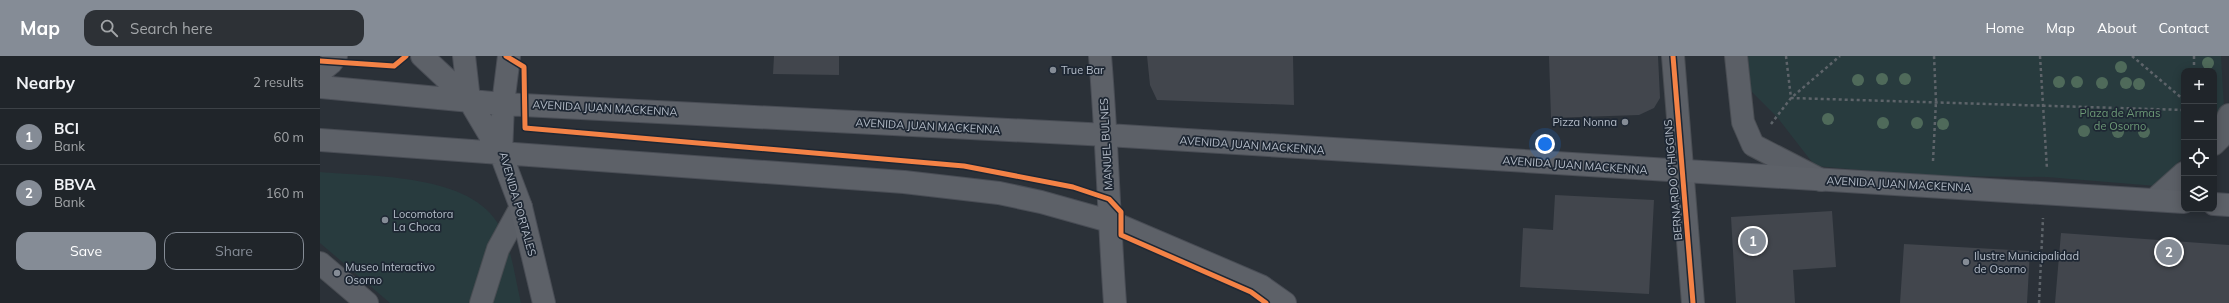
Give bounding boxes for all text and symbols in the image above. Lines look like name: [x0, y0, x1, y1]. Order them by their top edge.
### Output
search box: [84, 10, 364, 46]
text: Map: [20, 16, 60, 40]
icon: search: [98, 17, 120, 39]
text: Search here: [130, 19, 213, 38]
text: Home: [1985, 19, 2024, 37]
text: Map: [2046, 19, 2075, 37]
text: About: [2097, 19, 2137, 37]
text: Contact: [2159, 19, 2209, 37]
place label: True Bar: [1061, 63, 1104, 77]
marker: True Bar: [1048, 65, 1058, 75]
map controls: [2181, 68, 2217, 212]
button: +: [2181, 68, 2217, 104]
text: Nearby: [16, 72, 75, 93]
text: 2 results: [253, 74, 304, 90]
street label: AVENIDA JUAN MACKENNA: [532, 97, 678, 119]
street label: MANUEL BULNES: [1097, 98, 1115, 190]
button: −: [2181, 104, 2217, 140]
park label: Plaza de Armas de Osorno: [2080, 106, 2160, 133]
street label: AVENIDA JUAN MACKENNA: [855, 115, 1001, 137]
place label: Pizza Nonna: [1552, 115, 1617, 129]
marker: Pizza Nonna: [1620, 117, 1630, 127]
text: BCI: [54, 119, 79, 138]
street label: BERNARDO O'HIGGINS: [1661, 119, 1685, 241]
text: 1: [25, 129, 33, 145]
text: 60 m: [274, 129, 304, 145]
street label: AVENIDA JUAN MACKENNA: [1179, 133, 1325, 157]
your location: [1535, 134, 1555, 154]
text: Bank: [54, 138, 85, 154]
button: locate: [2181, 140, 2217, 176]
street label: AVENIDA PORTALES: [496, 150, 540, 258]
street label: AVENIDA JUAN MACKENNA: [1502, 153, 1648, 177]
street label: AVENIDA JUAN MACKENNA: [1826, 173, 1972, 195]
text: BBVA: [54, 175, 96, 194]
button: layers: [2181, 176, 2217, 212]
text: 2: [25, 185, 33, 201]
text: 160 m: [266, 185, 304, 201]
text: Bank: [54, 194, 85, 210]
place label: Locomotora La Choca: [393, 207, 453, 234]
marker: Locomotora La Choca: [380, 215, 390, 225]
pin: 1: [1740, 226, 1766, 256]
button: Save: [16, 232, 156, 270]
button: Share: [164, 232, 304, 270]
pin: 2: [2156, 237, 2182, 267]
place label: Ilustre Municipalidad de Osorno: [1974, 249, 2079, 276]
marker: Ilustre Municipalidad de Osorno: [1961, 257, 1971, 267]
place label: Museo Interactivo Osorno: [345, 260, 435, 287]
marker: Museo Interactivo Osorno: [332, 268, 342, 278]

